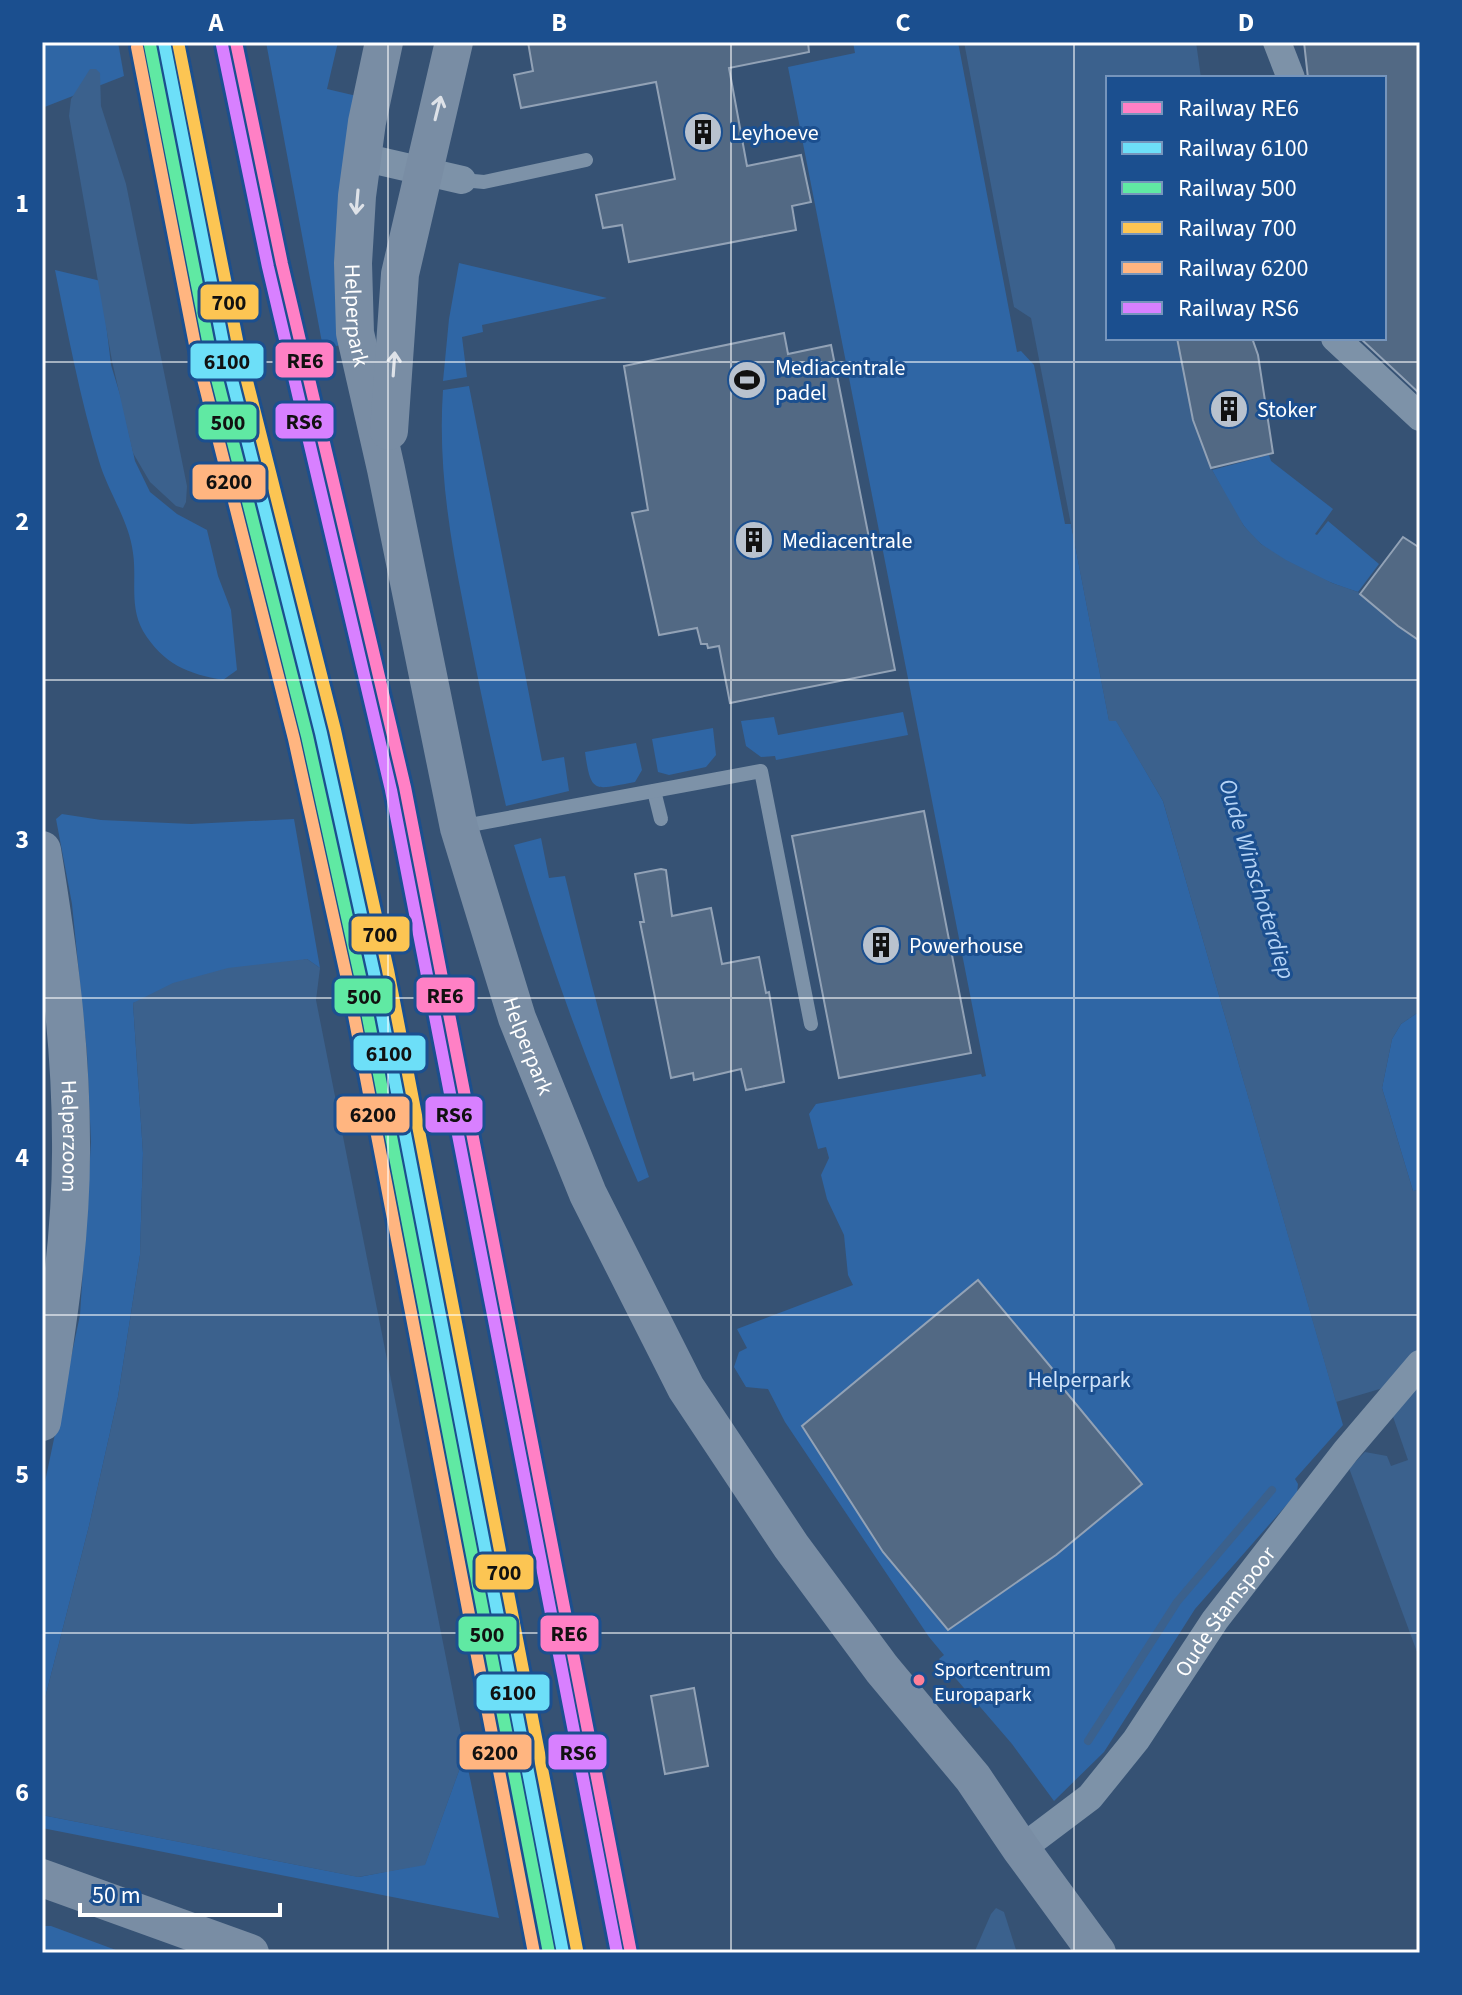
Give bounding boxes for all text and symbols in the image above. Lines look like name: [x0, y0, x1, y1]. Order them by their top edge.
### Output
text: A: [208, 4, 225, 41]
text: B: [551, 4, 567, 41]
text: C: [895, 4, 911, 41]
text: D: [1238, 4, 1254, 41]
legend: [1106, 76, 1386, 340]
text: Railway RE6: [1178, 91, 1299, 126]
one-way arrow: [431, 96, 446, 122]
building icon: Leyhoeve: [682, 111, 724, 153]
place label: Leyhoeve: [731, 117, 819, 149]
text: Railway 6100: [1178, 131, 1309, 166]
text: Railway 500: [1178, 171, 1297, 206]
text: 1: [15, 185, 29, 222]
one-way arrow: [349, 188, 364, 214]
text: Railway 700: [1178, 211, 1297, 246]
text: Railway 6200: [1178, 251, 1309, 286]
street label: Helperpark: [336, 263, 377, 370]
line badge: 700: [199, 283, 260, 321]
text: 700: [212, 287, 246, 319]
text: Railway RS6: [1178, 291, 1299, 326]
line badge: RE6: [274, 341, 335, 379]
line badge: 6100: [189, 342, 265, 380]
text: RE6: [286, 345, 324, 377]
text: 6100: [204, 346, 250, 378]
one-way arrow: [387, 351, 402, 378]
place label: Mediacentrale padel: [775, 352, 905, 409]
sports icon: Mediacentrale padel: [726, 359, 768, 401]
building icon: Stoker: [1208, 388, 1250, 430]
place label: Stoker: [1257, 394, 1317, 426]
line badge: RS6: [274, 402, 335, 440]
line badge: 500: [197, 403, 258, 441]
text: RS6: [285, 406, 323, 438]
text: 500: [211, 407, 245, 439]
line badge: 6200: [191, 463, 267, 501]
text: 6200: [206, 466, 252, 498]
text: 2: [15, 503, 29, 540]
building icon: Mediacentrale: [733, 519, 775, 561]
place label: Mediacentrale: [782, 525, 912, 557]
water label: Oude Winschoterdiep: [1209, 774, 1304, 984]
text: 3: [15, 821, 29, 858]
line badge: 700: [350, 915, 411, 953]
text: 700: [363, 919, 397, 951]
building icon: Powerhouse: [860, 924, 902, 966]
place label: Powerhouse: [909, 930, 1023, 962]
line badge: RE6: [415, 976, 476, 1014]
line badge: 500: [333, 977, 394, 1015]
text: RE6: [426, 980, 464, 1012]
text: 500: [347, 981, 381, 1013]
street label: Helperpark: [494, 993, 561, 1100]
line badge: 6100: [352, 1034, 427, 1072]
text: 6100: [366, 1038, 412, 1070]
street label: Helperzoom: [52, 1079, 86, 1193]
line badge: 6200: [335, 1095, 411, 1134]
line badge: RS6: [424, 1095, 484, 1134]
text: 6200: [350, 1099, 396, 1131]
text: RS6: [435, 1099, 473, 1131]
text: 4: [15, 1139, 29, 1176]
park label: Helperpark: [1027, 1364, 1131, 1396]
text: 5: [15, 1456, 29, 1493]
street label: Oude Stamspoor: [1167, 1539, 1284, 1683]
line badge: 700: [474, 1553, 535, 1591]
text: 700: [487, 1557, 521, 1589]
line badge: RE6: [539, 1614, 600, 1653]
line badge: 500: [457, 1615, 518, 1653]
text: RE6: [550, 1618, 588, 1650]
text: 500: [470, 1619, 504, 1651]
place label: Sportcentrum Europapark: [934, 1656, 1051, 1709]
marker: Sportcentrum Europapark: [911, 1672, 927, 1688]
line badge: 6100: [475, 1673, 551, 1712]
text: 6100: [490, 1677, 536, 1709]
line badge: 6200: [458, 1733, 533, 1771]
line badge: RS6: [547, 1733, 608, 1771]
text: 6200: [472, 1737, 518, 1769]
text: RS6: [559, 1737, 597, 1769]
text: 6: [15, 1774, 29, 1811]
scale bar: [80, 1867, 280, 1917]
text: 50 m: [92, 1878, 141, 1913]

